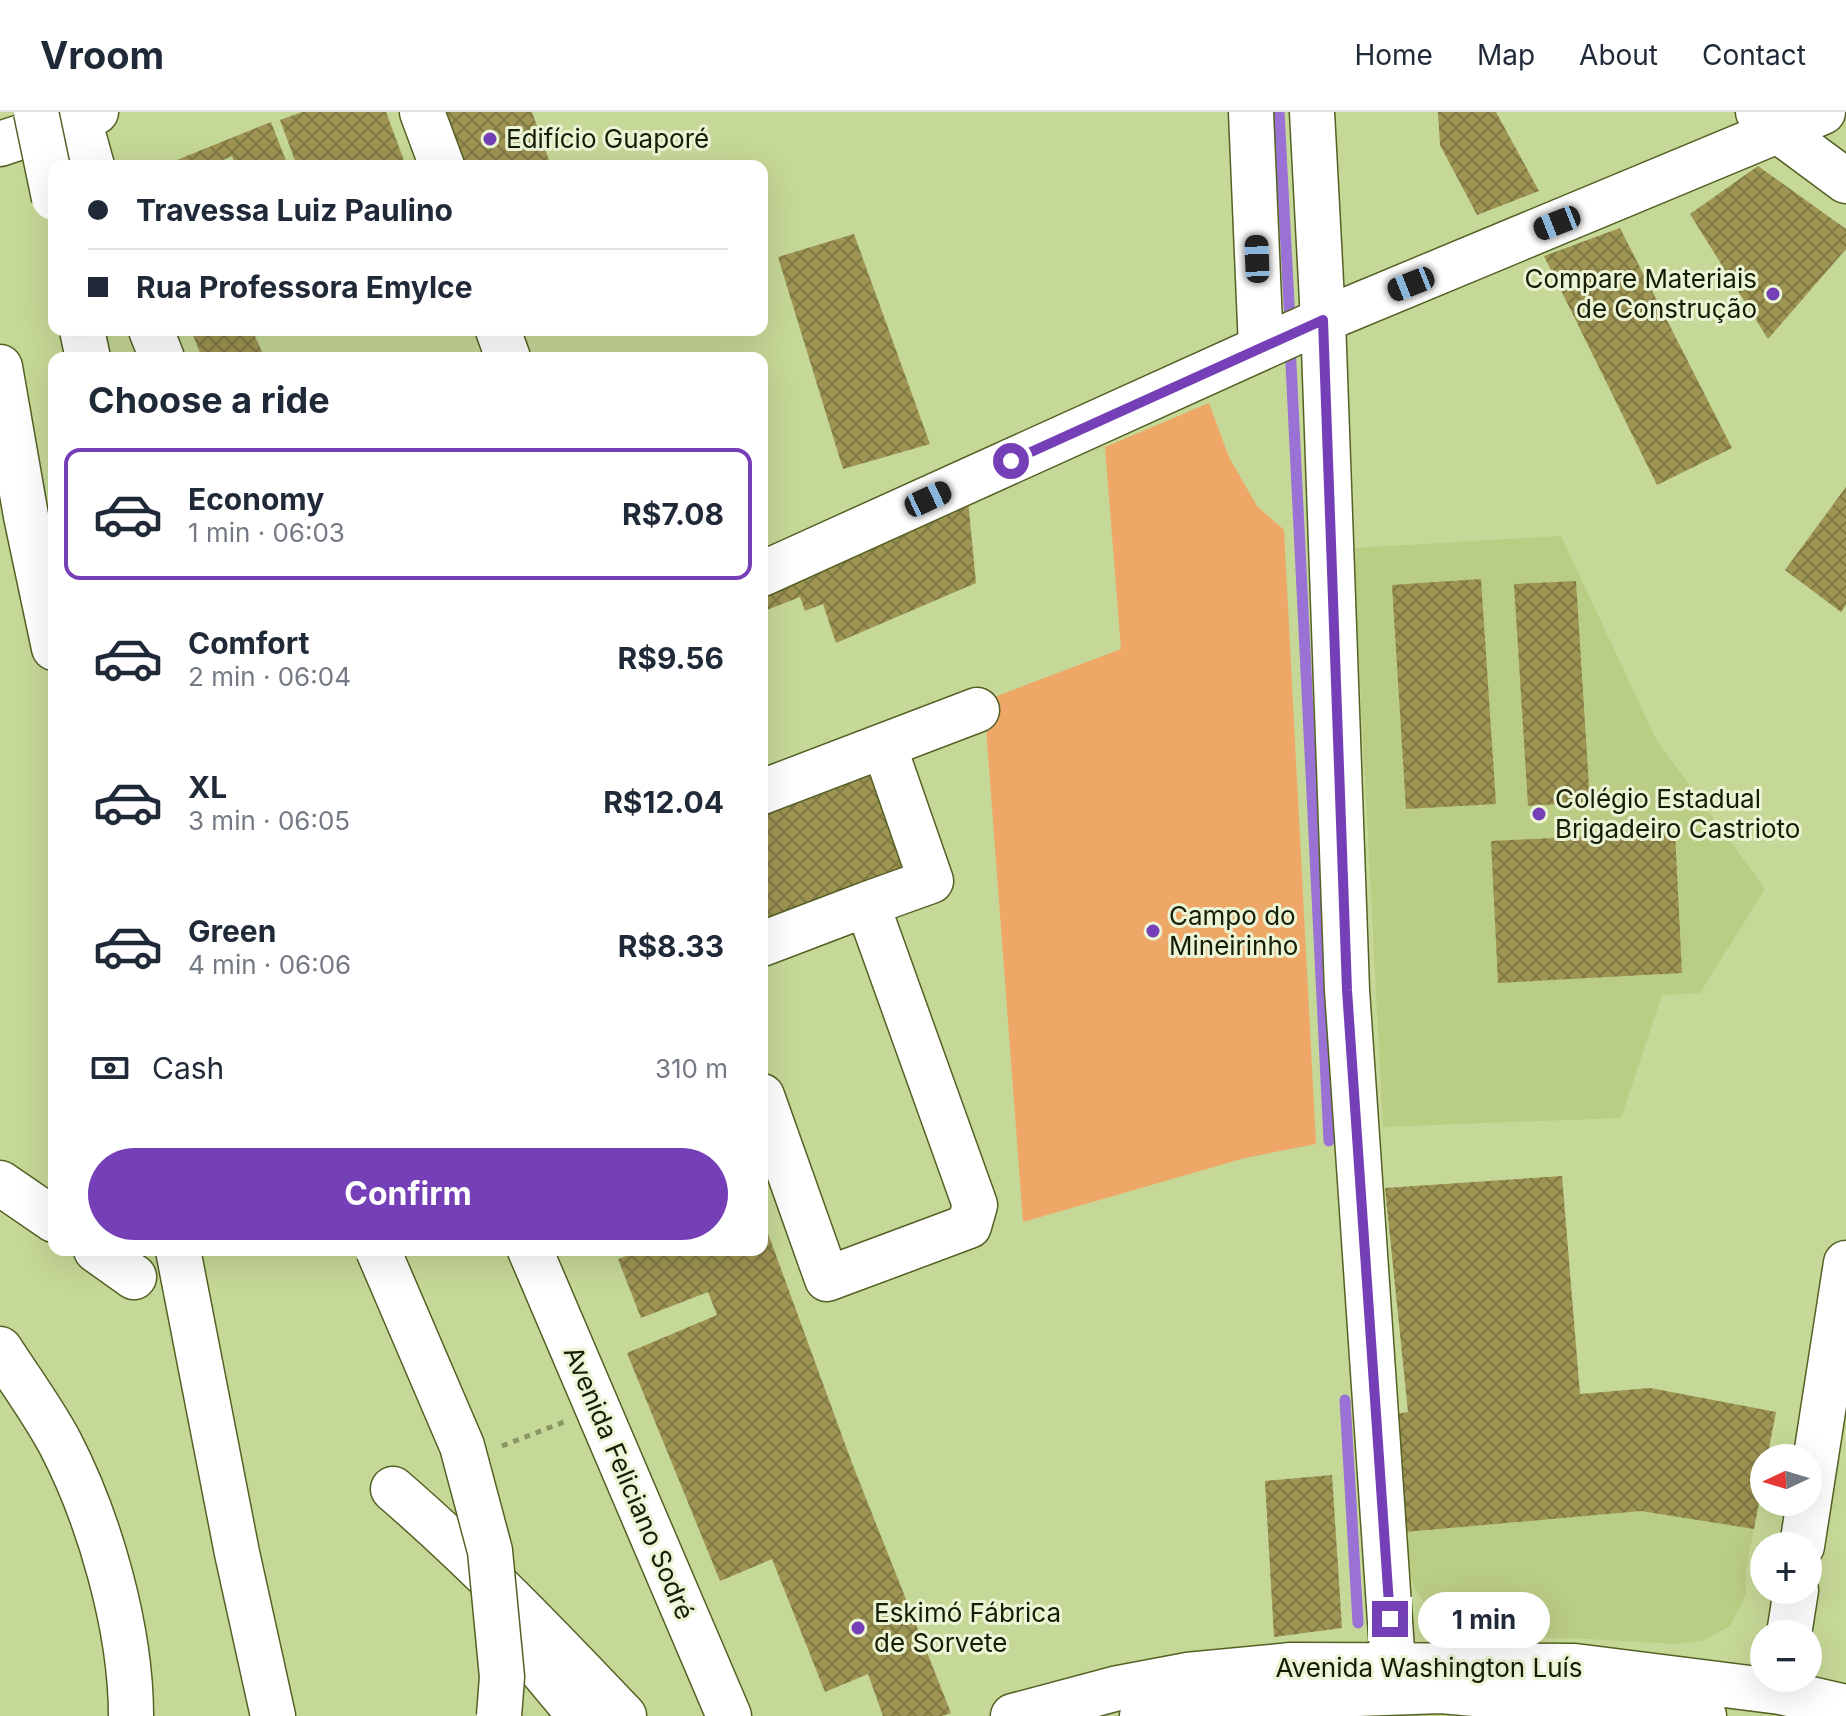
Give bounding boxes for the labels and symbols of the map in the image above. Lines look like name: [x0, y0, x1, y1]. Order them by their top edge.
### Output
place label: Edifício Guaporé: [506, 123, 709, 154]
marker: Edifício Guaporé: [481, 130, 499, 148]
car: [1530, 203, 1584, 243]
car: [1244, 235, 1270, 283]
place label: Compare Materiais de Construção: [1524, 263, 1757, 324]
car: [1384, 264, 1438, 304]
marker: Compare Materiais de Construção: [1764, 285, 1782, 303]
route start: [993, 443, 1029, 479]
car: [901, 478, 955, 520]
place label: Colégio Estadual Brigadeiro Castrioto: [1555, 783, 1800, 844]
marker: Colégio Estadual Brigadeiro Castrioto: [1530, 805, 1548, 823]
place label: Campo do Mineirinho: [1169, 900, 1298, 961]
marker: Campo do Mineirinho: [1144, 922, 1162, 940]
street label: Avenida Feliciano Sodré: [558, 1342, 701, 1624]
north arrow: [1750, 1444, 1822, 1516]
callout: 1 min: [1418, 1591, 1550, 1647]
place label: Eskimó Fábrica de Sorvete: [874, 1597, 1061, 1658]
route end: [1372, 1601, 1408, 1637]
marker: Eskimó Fábrica de Sorvete: [849, 1619, 867, 1637]
street label: Avenida Washington Luís: [1275, 1652, 1583, 1683]

